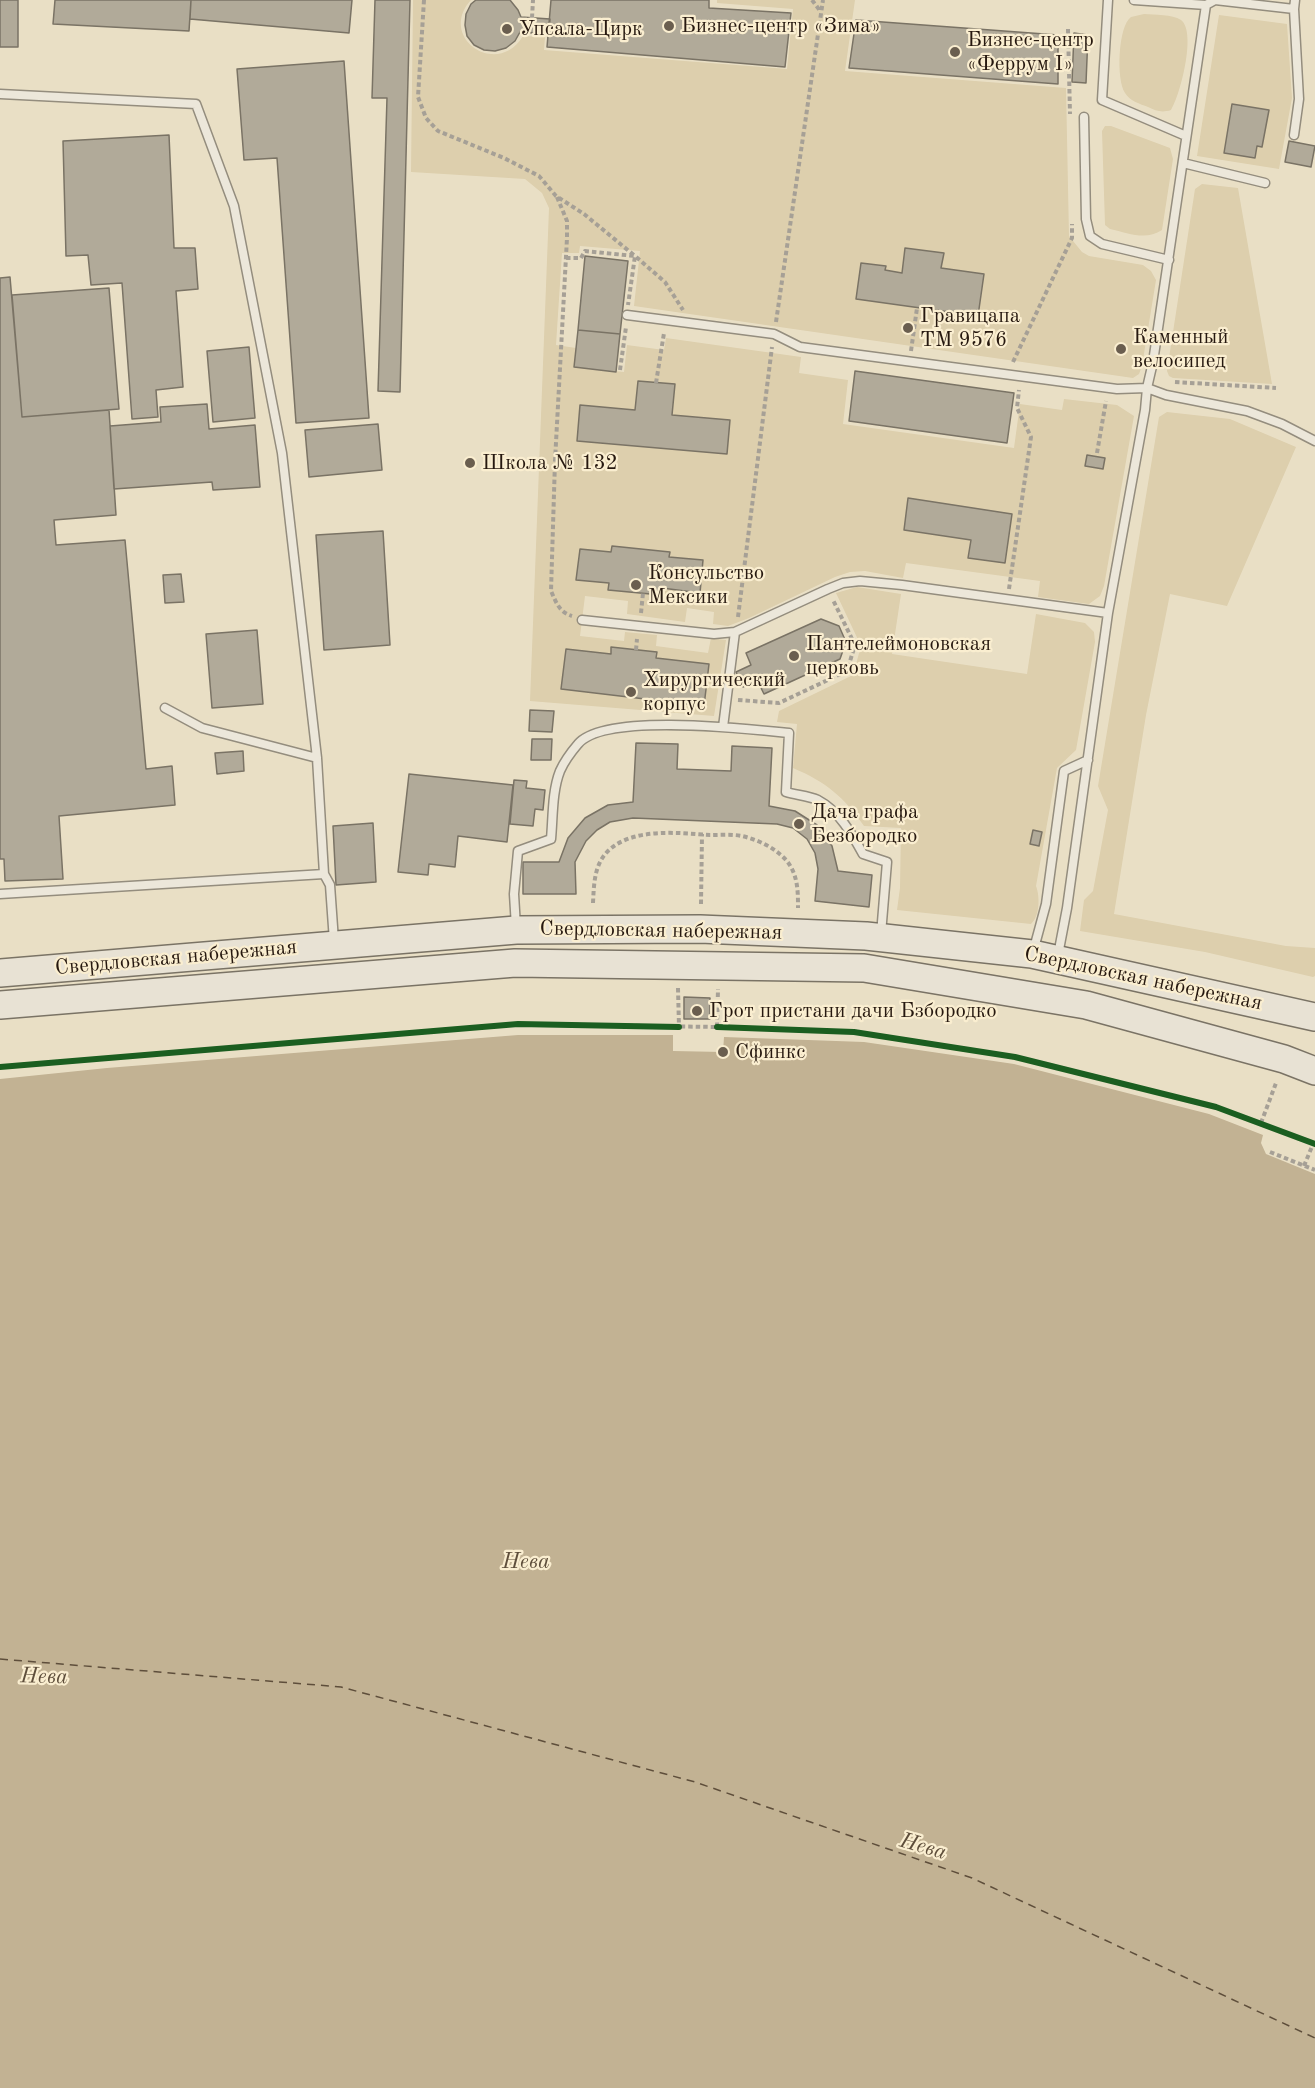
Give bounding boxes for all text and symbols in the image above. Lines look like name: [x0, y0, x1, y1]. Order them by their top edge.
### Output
place label: Бизнес-центр «Зима»: [681, 13, 881, 39]
place label: Упсала-Цирк: [519, 16, 643, 42]
marker: Бизнес-центр «Зима»: [662, 19, 676, 33]
marker: Упсала-Цирк: [500, 22, 514, 36]
place label: Бизнес-центр «Феррум I»: [967, 27, 1094, 77]
marker: Бизнес-центр «Феррум I»: [948, 45, 962, 59]
place label: Гравицапа ТМ 9576: [920, 303, 1020, 353]
marker: Гравицапа ТМ 9576: [901, 321, 915, 335]
place label: Каменный велосипед: [1133, 324, 1229, 374]
marker: Каменный велосипед: [1114, 342, 1128, 356]
place label: Школа № 132: [482, 450, 618, 476]
marker: Школа № 132: [463, 456, 477, 470]
place label: Консульство Мексики: [648, 560, 764, 610]
marker: Консульство Мексики: [629, 578, 643, 592]
place label: Пантелеймоновская церковь: [806, 631, 991, 681]
marker: Пантелеймоновская церковь: [787, 649, 801, 663]
place label: Хирургический корпус: [643, 667, 785, 717]
marker: Хирургический корпус: [624, 685, 638, 699]
place label: Дача графа Безбородко: [811, 799, 918, 849]
marker: Дача графа Безбородко: [792, 817, 806, 831]
street label: Свердловская набережная: [539, 916, 783, 946]
street label: Свердловская набережная: [54, 935, 298, 981]
street label: Свердловская набережная: [1022, 941, 1264, 1017]
place label: Грот пристани дачи Бзбородко: [709, 998, 997, 1024]
marker: Грот пристани дачи Бзбородко: [690, 1004, 704, 1018]
place label: Сфинкс: [735, 1039, 806, 1065]
marker: Сфинкс: [716, 1045, 730, 1059]
water label: Нева: [502, 1549, 550, 1575]
water label: Нева: [20, 1663, 68, 1691]
water label: Нева: [896, 1828, 950, 1866]

